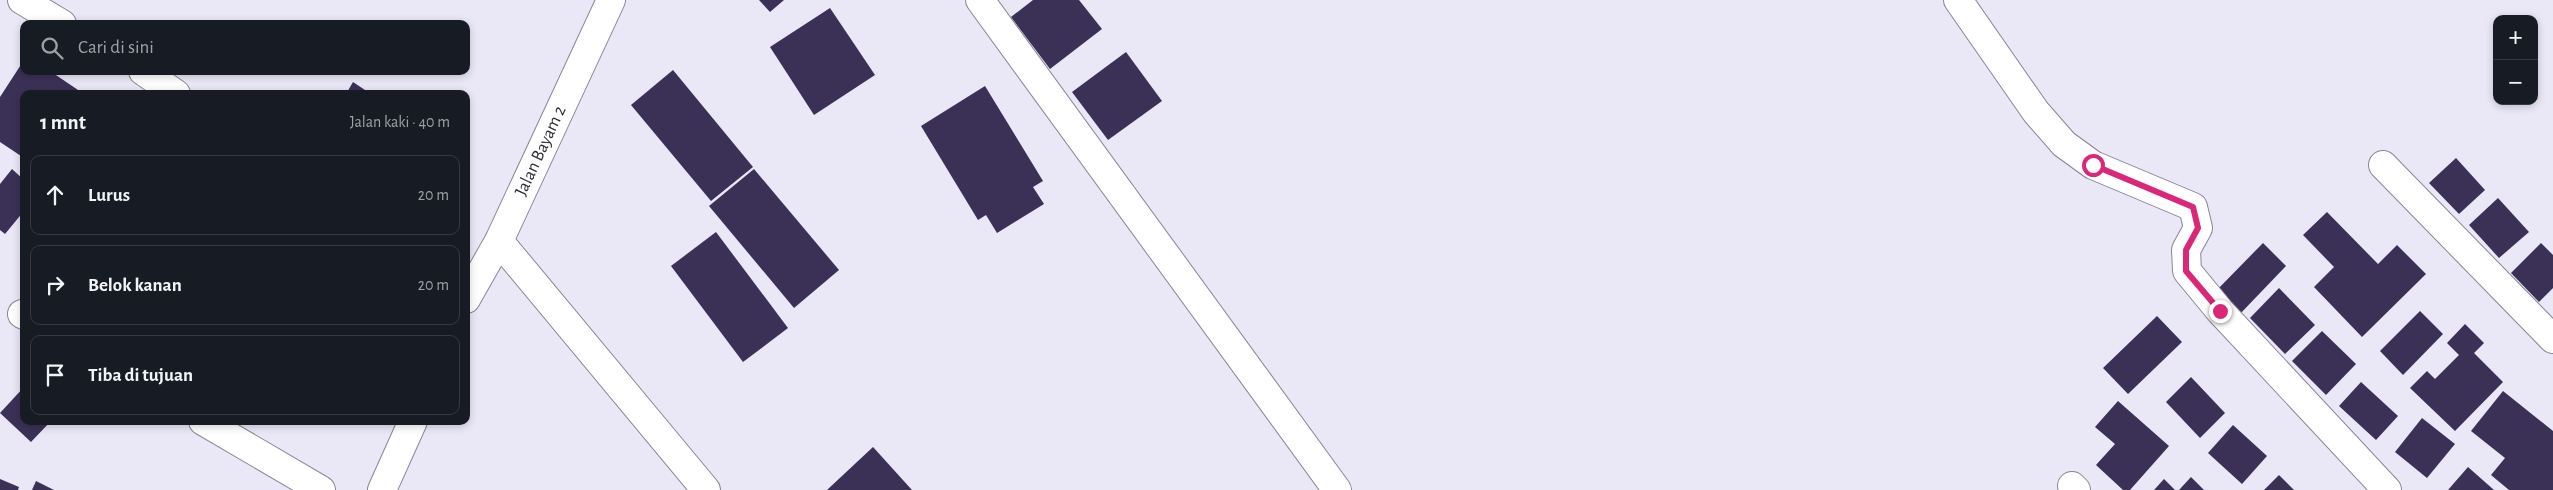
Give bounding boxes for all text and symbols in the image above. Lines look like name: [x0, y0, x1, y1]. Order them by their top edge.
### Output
map controls: [2493, 15, 2538, 105]
button: +: [2493, 15, 2538, 60]
search box: [20, 20, 470, 75]
icon: search: [38, 34, 66, 62]
text: Cari di sini: [78, 38, 154, 57]
button: −: [2493, 60, 2538, 105]
street label: Jalan Bayam 2: [512, 103, 570, 199]
text: 1 mnt: [40, 112, 86, 133]
text: Jalan kaki · 40 m: [350, 114, 450, 130]
route start: [2082, 154, 2105, 177]
icon: ahead: [41, 181, 69, 209]
text: Lurus: [88, 186, 130, 205]
text: 20 m: [418, 187, 449, 203]
icon: right: [41, 271, 69, 299]
text: Belok kanan: [88, 276, 182, 295]
text: 20 m: [418, 277, 449, 293]
route end: [2209, 300, 2232, 323]
icon: arrive: [41, 361, 69, 389]
text: Tiba di tujuan: [88, 366, 193, 385]

